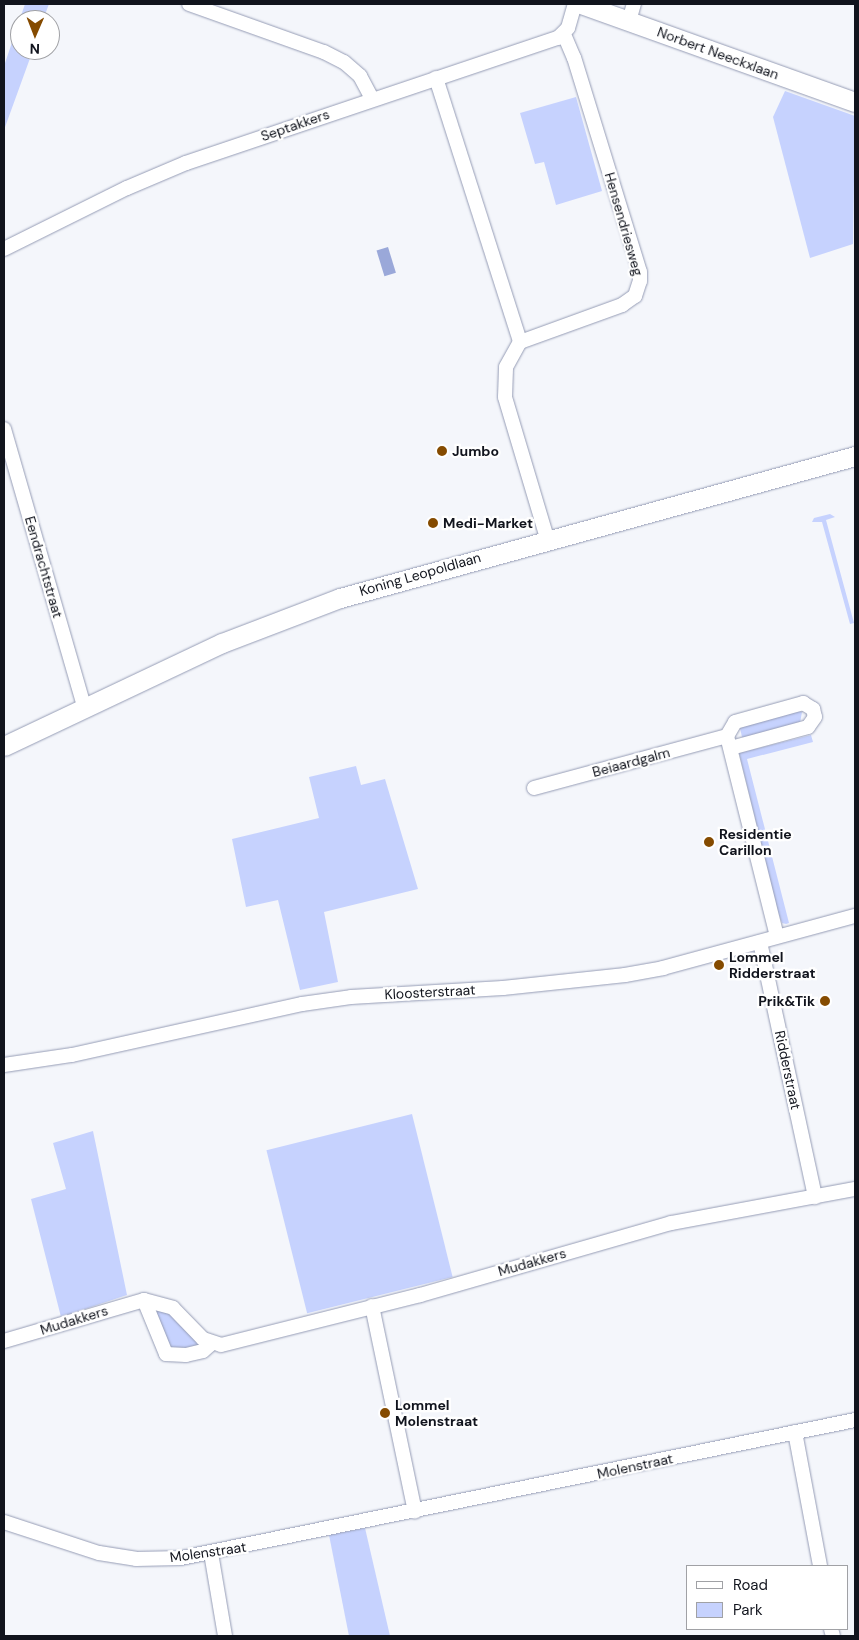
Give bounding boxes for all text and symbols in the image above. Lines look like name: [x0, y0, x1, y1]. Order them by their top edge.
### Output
north arrow: [10, 10, 60, 60]
street label: Norbert Neeckxlaan: [655, 23, 781, 83]
text: N: [29, 40, 40, 58]
street label: Septakkers: [258, 105, 332, 145]
street label: Hensendriesweg: [601, 170, 647, 278]
place label: Jumbo: [452, 443, 499, 459]
marker: Jumbo: [436, 445, 448, 457]
street label: Eendrachtstraat: [21, 514, 67, 620]
place label: Medi-Market: [443, 515, 533, 531]
marker: Medi-Market: [427, 517, 439, 529]
street label: Koning Leopoldlaan: [357, 549, 483, 599]
street label: Beiaardgalm: [590, 744, 672, 780]
place label: Residentie Carillon: [719, 826, 792, 859]
marker: Residentie Carillon: [703, 836, 715, 848]
place label: Lommel Ridderstraat: [729, 949, 816, 982]
marker: Lommel Ridderstraat: [713, 959, 725, 971]
street label: Kloosterstraat: [384, 981, 476, 1003]
place label: Prik&Tik: [758, 993, 815, 1009]
marker: Prik&Tik: [819, 995, 831, 1007]
street label: Ridderstraat: [771, 1029, 805, 1111]
street label: Mudakkers: [496, 1244, 568, 1280]
street label: Mudakkers: [38, 1302, 110, 1338]
place label: Lommel Molenstraat: [395, 1397, 478, 1430]
marker: Lommel Molenstraat: [379, 1407, 391, 1419]
street label: Molenstraat: [596, 1450, 674, 1482]
street label: Molenstraat: [169, 1538, 247, 1566]
legend: [686, 1565, 849, 1630]
text: Road: [733, 1575, 768, 1595]
text: Park: [733, 1600, 763, 1620]

